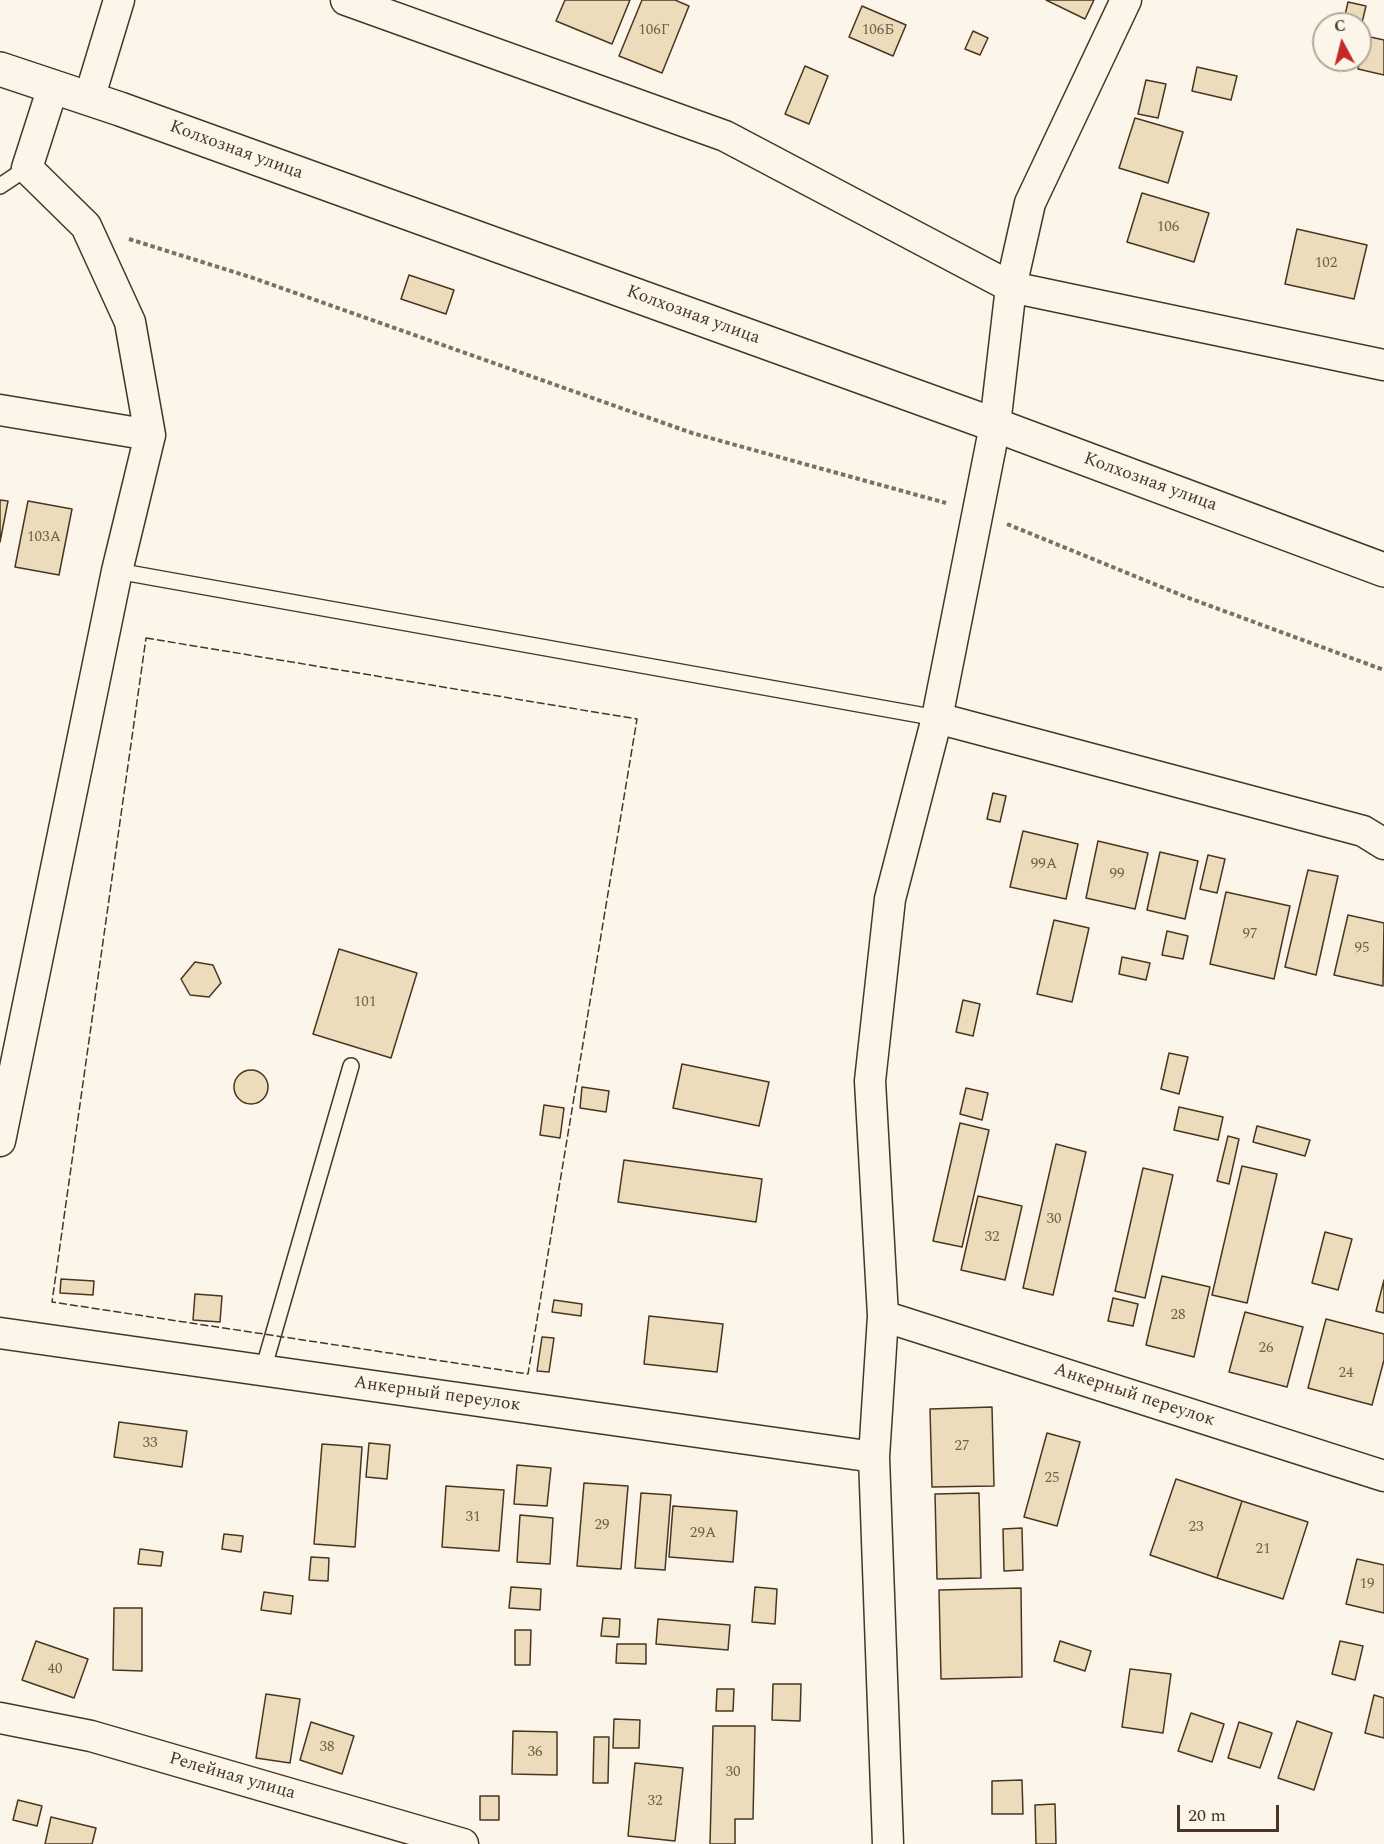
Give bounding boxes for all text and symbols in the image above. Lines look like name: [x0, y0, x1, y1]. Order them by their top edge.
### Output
north arrow: [1312, 12, 1372, 72]
text: С: [1333, 14, 1347, 39]
house number: 106Г: [638, 22, 670, 40]
house number: 106Б: [862, 22, 894, 40]
street label: Колхозная улица: [166, 117, 306, 185]
house number: 106: [1157, 219, 1179, 237]
house number: 102: [1315, 255, 1337, 273]
street label: Колхозная улица: [623, 282, 763, 350]
street label: Колхозная улица: [1080, 449, 1220, 517]
house number: 103А: [27, 529, 61, 547]
house number: 99А: [1031, 856, 1057, 874]
house number: 99: [1110, 866, 1124, 884]
house number: 97: [1243, 926, 1257, 944]
house number: 95: [1355, 940, 1369, 958]
house number: 101: [354, 994, 376, 1012]
house number: 30: [1047, 1211, 1061, 1229]
house number: 32: [985, 1229, 999, 1247]
house number: 28: [1171, 1307, 1185, 1325]
house number: 26: [1259, 1340, 1273, 1358]
street label: Анкерный переулок: [1051, 1360, 1217, 1432]
house number: 24: [1339, 1365, 1353, 1383]
street label: Анкерный переулок: [352, 1373, 522, 1417]
house number: 33: [143, 1435, 157, 1453]
house number: 27: [955, 1438, 969, 1456]
house number: 25: [1045, 1470, 1059, 1488]
house number: 31: [466, 1509, 480, 1527]
house number: 29: [595, 1517, 609, 1535]
house number: 23: [1189, 1519, 1203, 1537]
house number: 29А: [690, 1525, 716, 1543]
house number: 21: [1256, 1541, 1270, 1559]
house number: 19: [1360, 1576, 1374, 1594]
house number: 40: [48, 1661, 62, 1679]
house number: 38: [320, 1739, 334, 1757]
house number: 36: [528, 1744, 542, 1762]
street label: Релейная улица: [166, 1749, 298, 1805]
house number: 30: [726, 1764, 740, 1782]
house number: 32: [648, 1793, 662, 1811]
scale bar: [1180, 1793, 1282, 1831]
text: 20 m: [1188, 1802, 1226, 1829]

